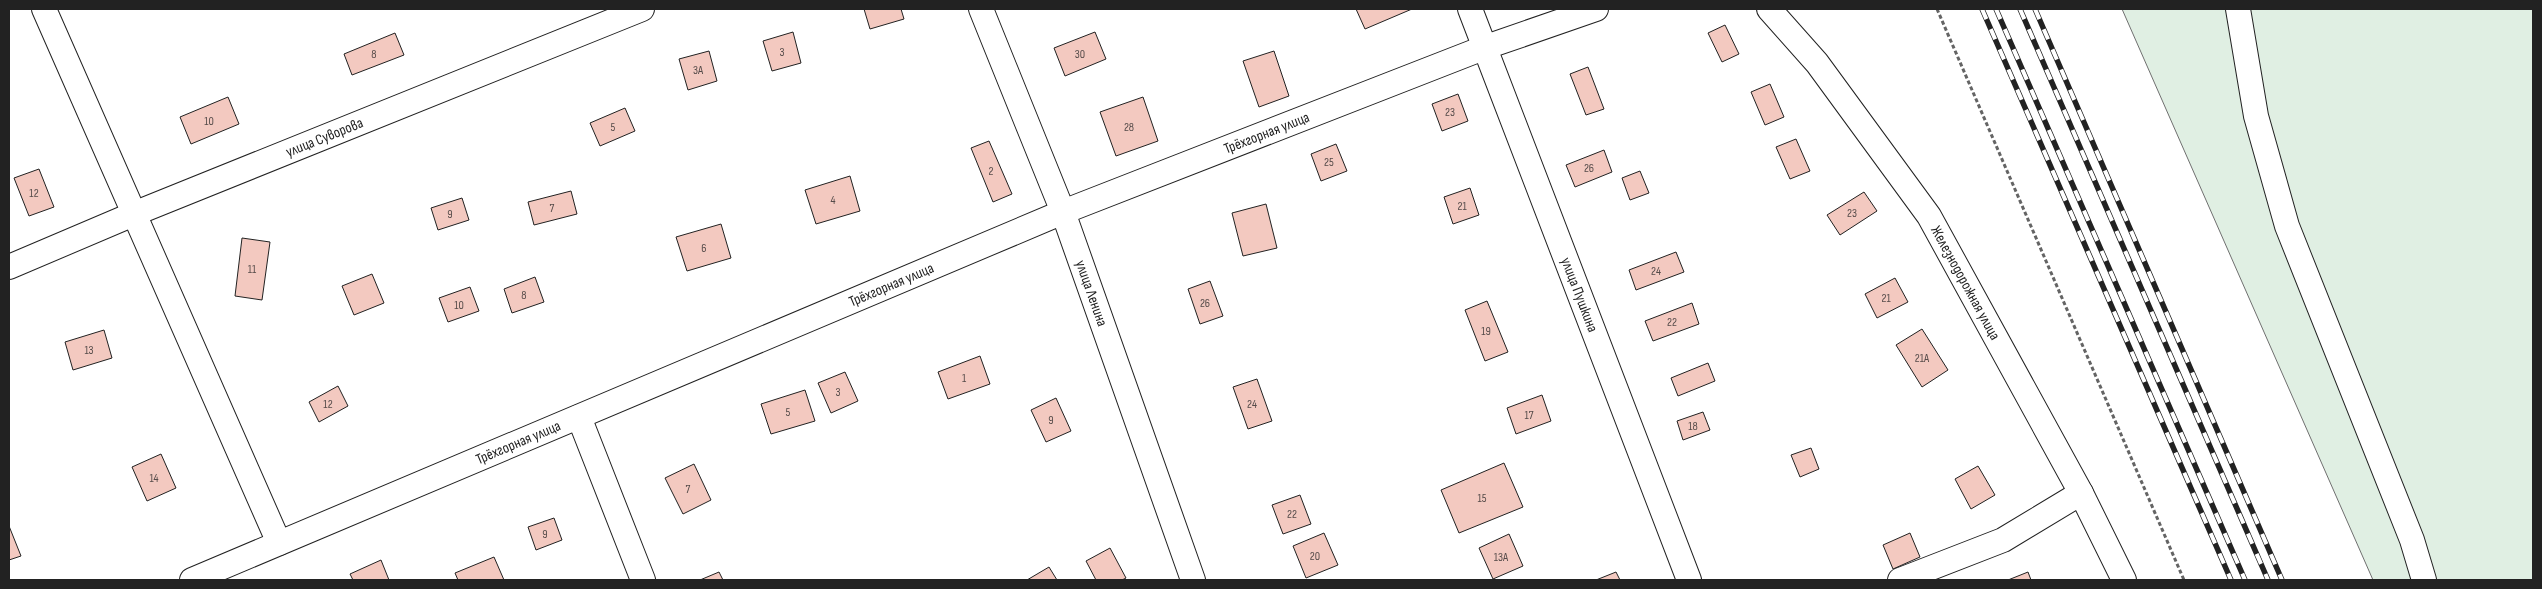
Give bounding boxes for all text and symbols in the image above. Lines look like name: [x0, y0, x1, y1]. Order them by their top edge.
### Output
house number: 3: [779, 45, 785, 60]
house number: 8: [371, 47, 377, 62]
house number: 30: [1075, 47, 1085, 62]
house number: 3А: [693, 63, 704, 78]
house number: 23: [1445, 105, 1455, 120]
street label: Трёхгорная улица: [1221, 108, 1312, 158]
street label: улица Суворова: [283, 113, 366, 162]
house number: 10: [204, 114, 214, 129]
house number: 5: [611, 120, 616, 135]
house number: 28: [1124, 120, 1134, 135]
house number: 25: [1324, 155, 1334, 170]
house number: 26: [1584, 161, 1594, 176]
house number: 2: [989, 164, 994, 179]
house number: 12: [29, 186, 39, 201]
house number: 4: [830, 193, 836, 208]
house number: 21: [1457, 199, 1467, 214]
house number: 7: [550, 201, 555, 216]
house number: 23: [1847, 206, 1857, 221]
house number: 9: [447, 207, 453, 222]
street label: Железнодорожная улица: [1926, 222, 2004, 344]
house number: 6: [701, 241, 707, 256]
street label: улица Пушкина: [1556, 255, 1602, 335]
street label: улица Ленина: [1071, 258, 1112, 329]
street label: Трёхгорная улица: [846, 259, 937, 311]
house number: 11: [248, 262, 257, 277]
house number: 24: [1651, 264, 1661, 279]
house number: 8: [521, 288, 527, 303]
house number: 21: [1881, 291, 1891, 306]
house number: 26: [1200, 296, 1210, 311]
house number: 10: [454, 298, 464, 313]
house number: 22: [1667, 315, 1677, 330]
house number: 19: [1481, 324, 1491, 339]
house number: 13: [84, 343, 94, 358]
house number: 21А: [1915, 351, 1930, 366]
house number: 1: [962, 371, 967, 386]
house number: 3: [835, 385, 841, 400]
house number: 12: [323, 397, 333, 412]
house number: 24: [1247, 397, 1257, 412]
house number: 5: [786, 405, 791, 420]
house number: 17: [1525, 408, 1534, 423]
house number: 9: [1048, 413, 1054, 428]
street label: Трёхгорная улица: [473, 416, 564, 469]
house number: 18: [1688, 419, 1698, 434]
house number: 14: [149, 471, 159, 486]
house number: 7: [686, 482, 691, 497]
house number: 15: [1477, 491, 1487, 506]
house number: 22: [1287, 507, 1297, 522]
house number: 9: [542, 527, 548, 542]
house number: 20: [1310, 549, 1320, 564]
house number: 13А: [1494, 550, 1509, 565]

